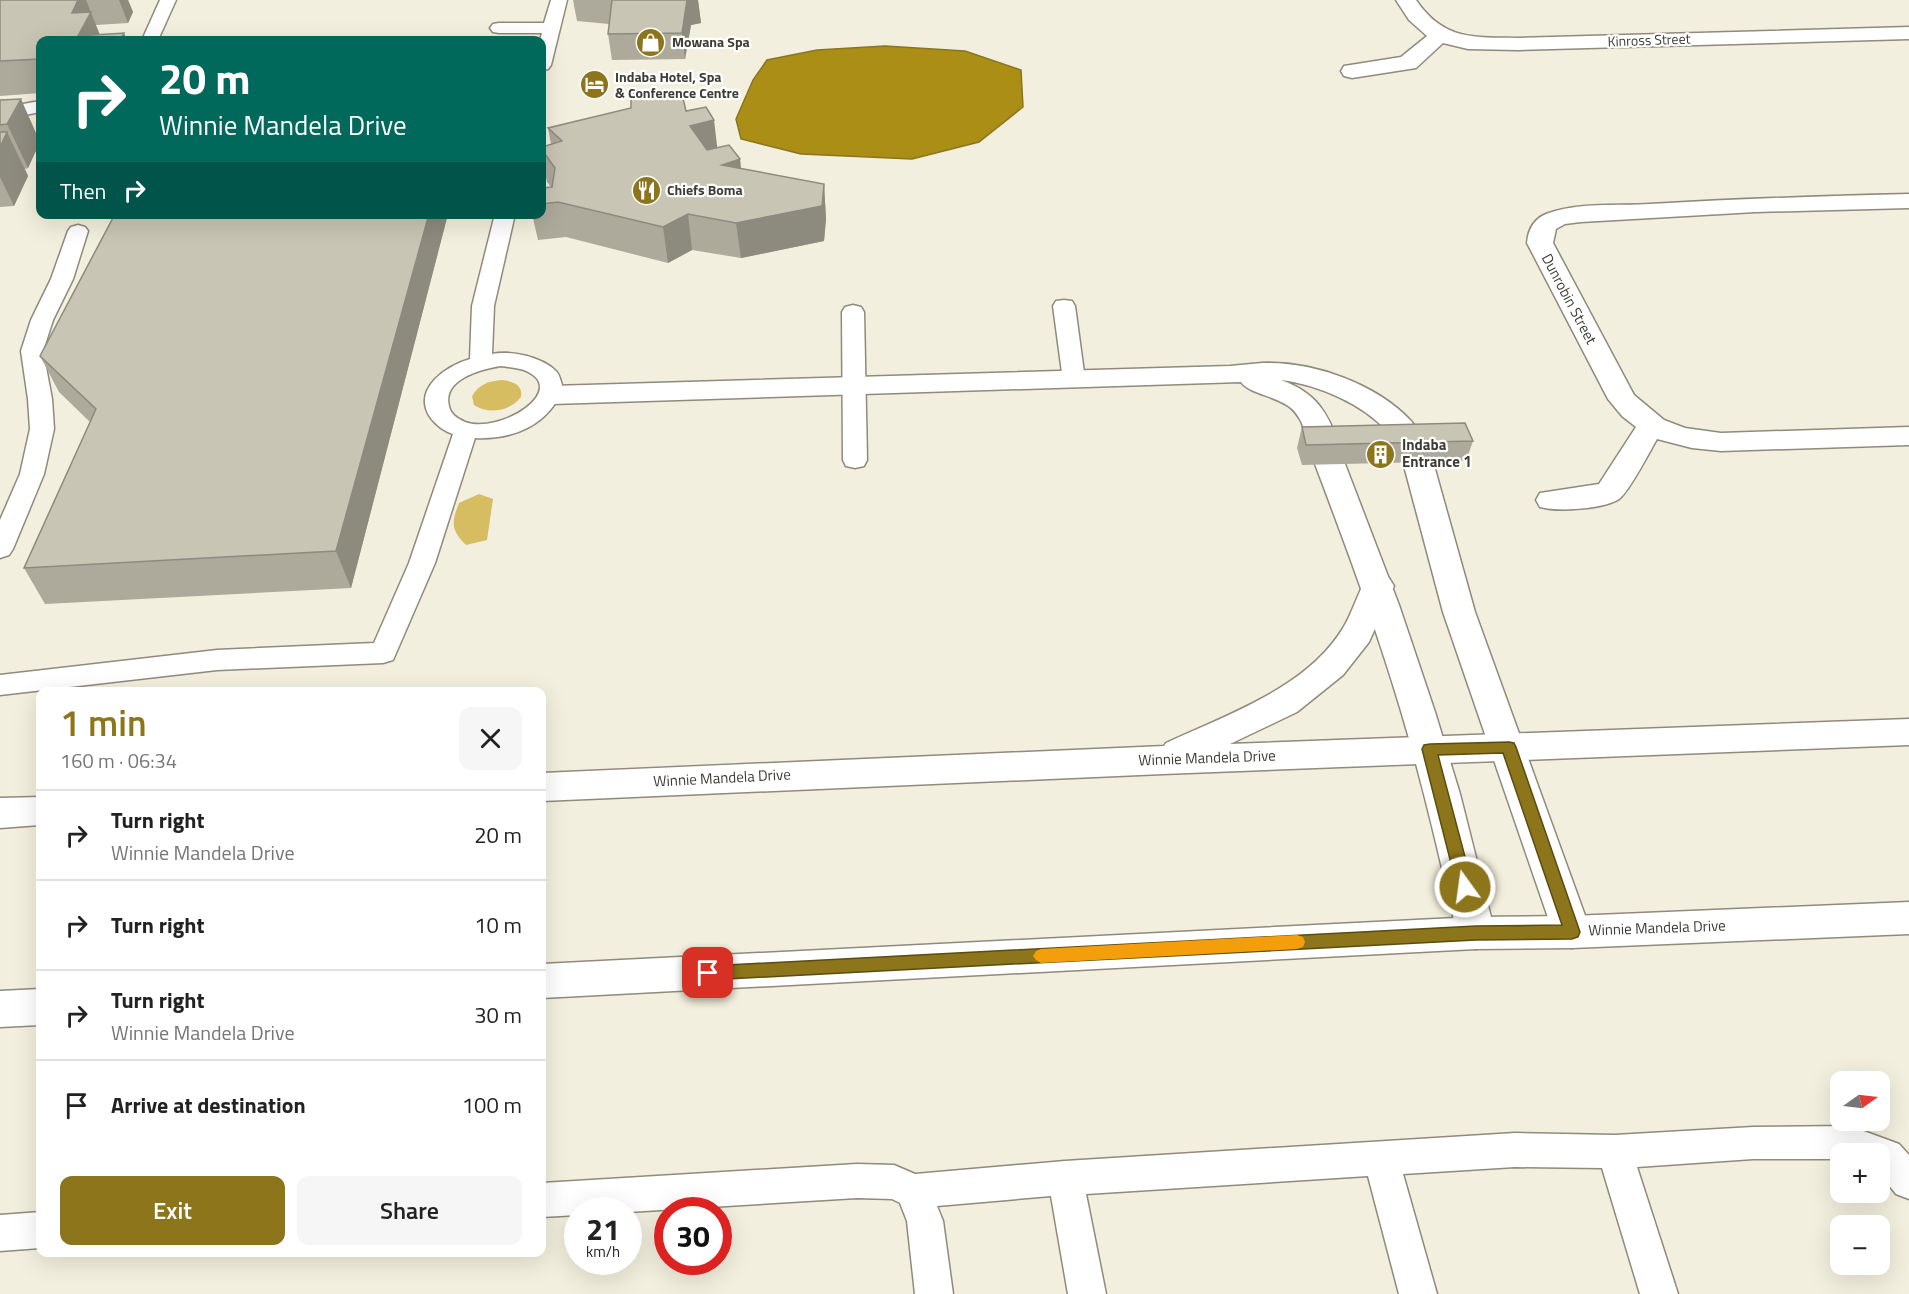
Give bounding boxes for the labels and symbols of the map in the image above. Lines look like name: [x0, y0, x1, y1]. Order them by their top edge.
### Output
shop icon: Mowana Spa: [635, 26, 667, 58]
street label: Kinross Street: [1607, 28, 1691, 51]
place label: Mowana Spa: [672, 31, 750, 52]
place label: Indaba Hotel, Spa & Conference Centre: [615, 66, 739, 103]
hotel icon: Indaba Hotel, Spa & Conference Centre: [578, 69, 610, 101]
restaurant icon: Chiefs Boma: [630, 174, 662, 206]
place label: Chiefs Boma: [667, 179, 743, 200]
street label: Dunrobin Street: [1536, 249, 1603, 349]
place label: Indaba Entrance 1: [1402, 433, 1472, 473]
building icon: Indaba Entrance 1: [1365, 438, 1397, 470]
street label: Winnie Mandela Drive: [1138, 744, 1276, 771]
street label: Winnie Mandela Drive: [653, 762, 791, 793]
position arrow: [1433, 855, 1497, 919]
street label: Winnie Mandela Drive: [1588, 914, 1726, 941]
pin: [682, 947, 733, 998]
north arrow: [1830, 1071, 1890, 1131]
speed limit sign: 30: [654, 1197, 732, 1275]

